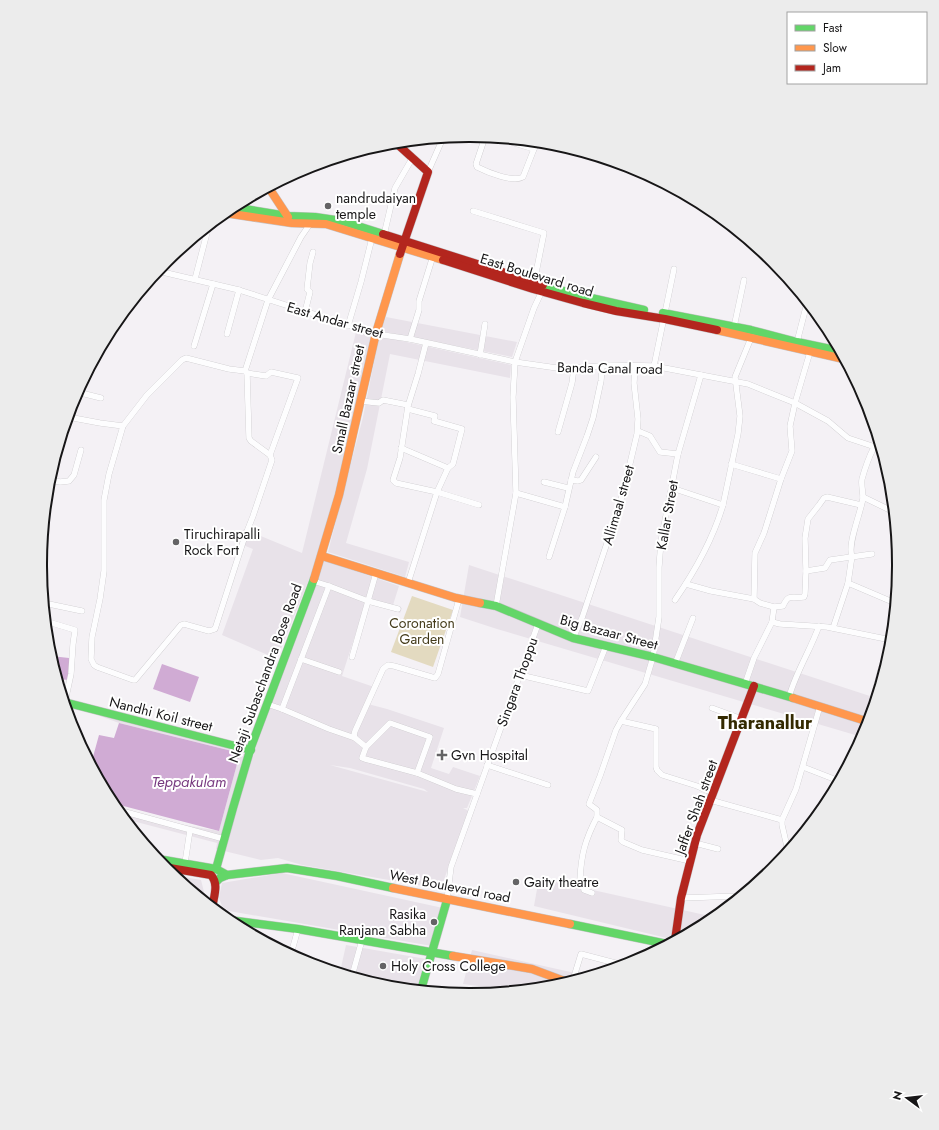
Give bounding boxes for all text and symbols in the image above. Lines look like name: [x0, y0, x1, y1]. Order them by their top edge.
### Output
legend: [787, 12, 927, 84]
text: Fast: [823, 19, 842, 37]
text: Slow: [823, 39, 848, 57]
text: Jam: [821, 59, 841, 77]
place label: nandrudaiyan temple: [336, 188, 416, 224]
marker: nandrudaiyan temple: [323, 201, 333, 211]
street label: East Boulevard road: [478, 248, 596, 302]
street label: East Andar street: [285, 297, 386, 343]
street label: Small Bazaar street: [327, 342, 369, 455]
street label: Banda Canal road: [557, 357, 663, 379]
street label: Allimaal street: [597, 462, 639, 547]
street label: Kallar Street: [651, 478, 683, 551]
place label: Tiruchirapalli Rock Fort: [184, 524, 260, 560]
marker: Tiruchirapalli Rock Fort: [171, 537, 181, 547]
street label: Netaji Subaschandra Bose Road: [223, 581, 307, 765]
street label: Big Bazaar Street: [558, 609, 661, 655]
park label: Coronation Garden: [389, 613, 455, 649]
street label: Singara Thoppu: [492, 634, 542, 730]
street label: Nandhi Koil street: [107, 692, 215, 737]
district label: Tharanallur: [718, 710, 813, 736]
place label: Gvn Hospital: [451, 745, 528, 765]
marker: Gvn Hospital: [436, 749, 448, 761]
street label: Jaffer Shah street: [669, 756, 723, 859]
water label: Teppakulam: [152, 771, 226, 793]
street label: West Boulevard road: [388, 864, 512, 908]
place label: Gaity theatre: [524, 872, 599, 892]
marker: Gaity theatre: [511, 877, 521, 887]
place label: Rasika Ranjana Sabha: [339, 904, 426, 940]
marker: Rasika Ranjana Sabha: [429, 917, 439, 927]
place label: Holy Cross College: [391, 956, 506, 976]
marker: Holy Cross College: [378, 961, 388, 971]
north arrow: [887, 1078, 927, 1118]
text: N: [888, 1089, 906, 1102]

